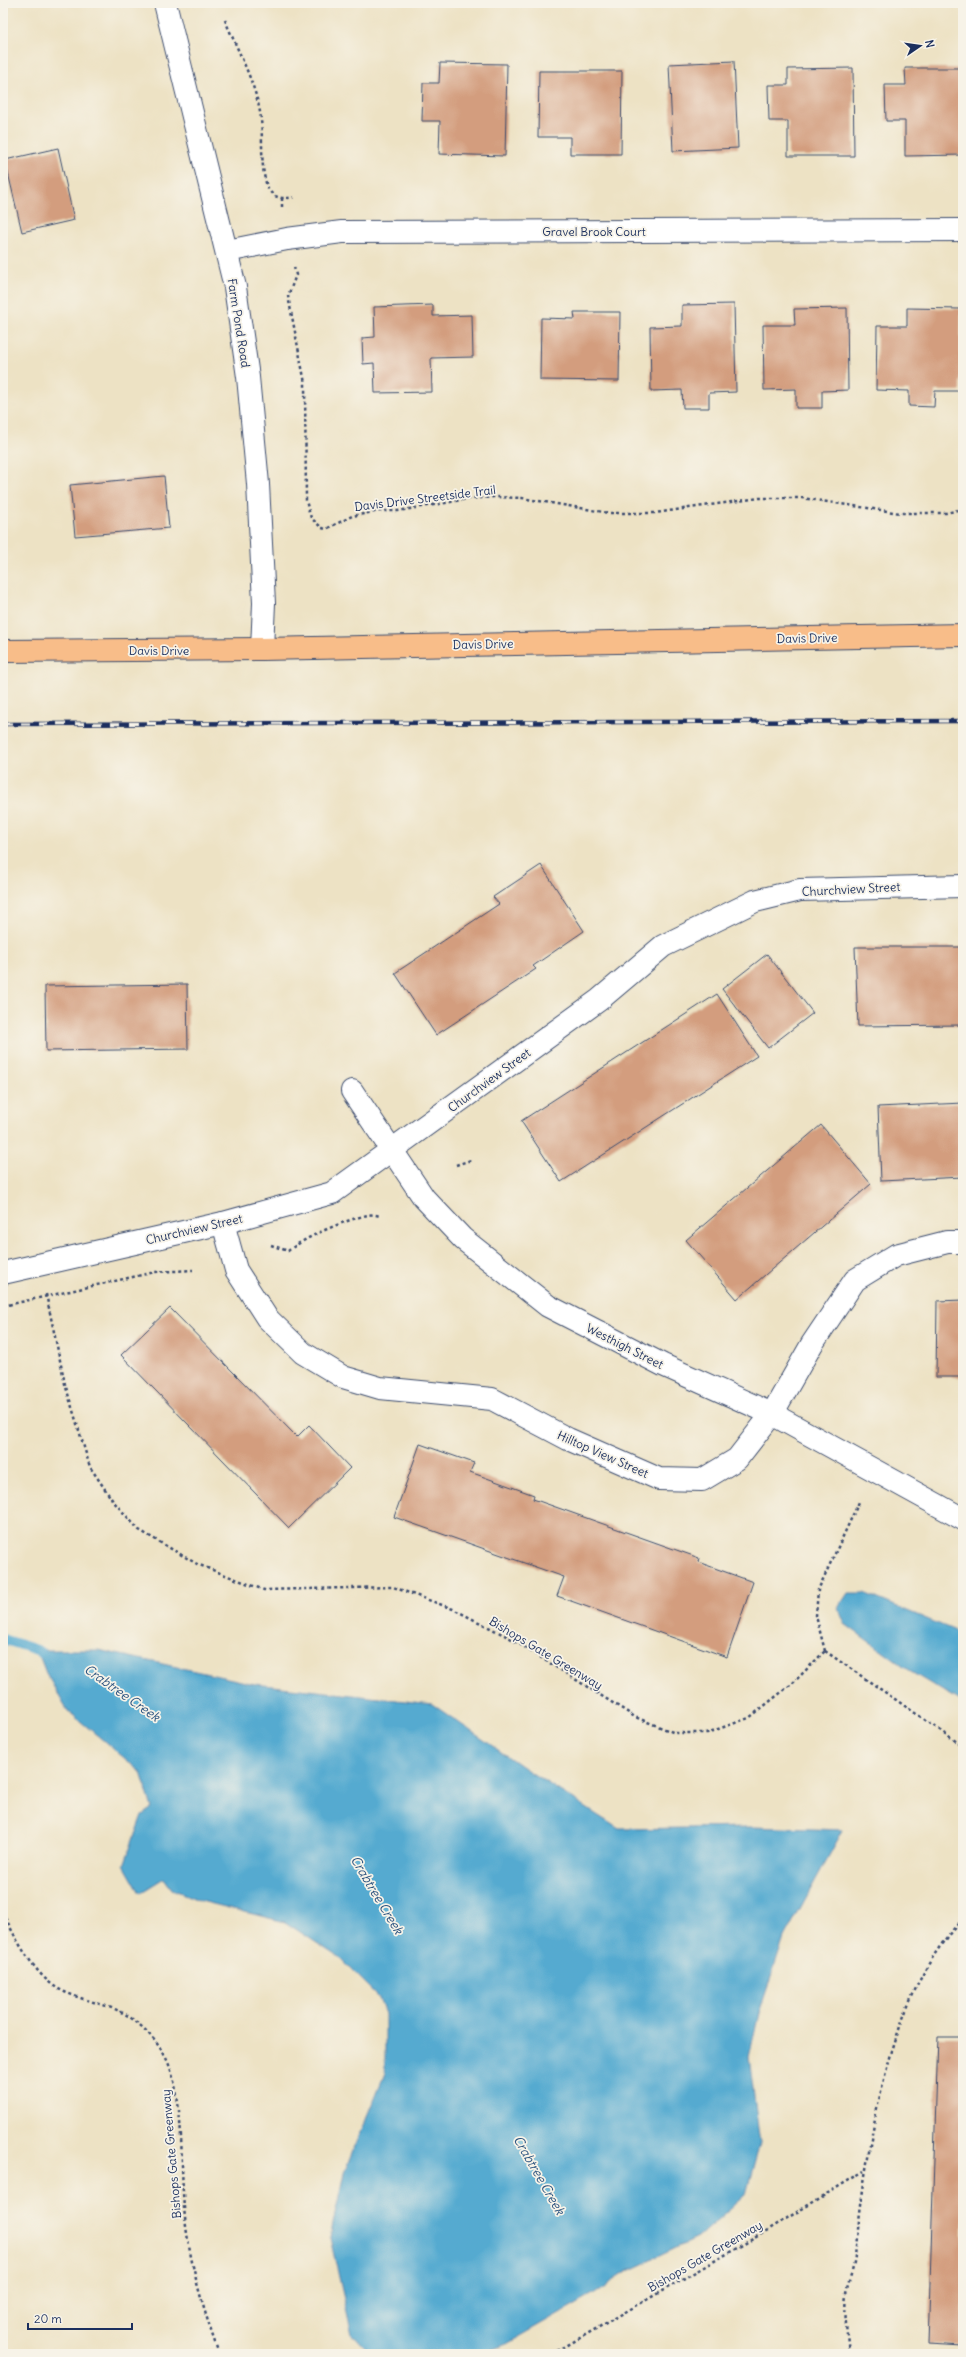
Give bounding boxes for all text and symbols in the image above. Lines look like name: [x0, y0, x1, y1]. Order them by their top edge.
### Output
north arrow: [900, 26, 940, 66]
text: N: [922, 38, 937, 49]
street label: Gravel Brook Court: [542, 224, 646, 239]
street label: Farm Pond Road: [225, 277, 253, 369]
street label: Davis Drive Streetside Trail: [353, 482, 497, 514]
street label: Davis Drive: [777, 630, 837, 646]
street label: Davis Drive: [453, 636, 513, 652]
street label: Davis Drive: [129, 643, 189, 658]
street label: Churchview Street: [801, 879, 901, 899]
street label: Churchview Street: [445, 1045, 533, 1115]
street label: Churchview Street: [144, 1211, 244, 1247]
street label: Westhigh Street: [584, 1320, 666, 1372]
street label: Hilltop View Street: [555, 1427, 651, 1481]
street label: Bishops Gate Greenway: [487, 1613, 605, 1693]
water label: Crabtree Creek: [81, 1661, 164, 1726]
water label: Crabtree Creek: [347, 1853, 408, 1939]
street label: Bishops Gate Greenway: [158, 2089, 184, 2219]
water label: Crabtree Creek: [509, 2132, 569, 2219]
street label: Bishops Gate Greenway: [645, 2217, 765, 2295]
scale bar: [28, 2305, 132, 2331]
text: 20 m: [34, 2311, 62, 2326]

